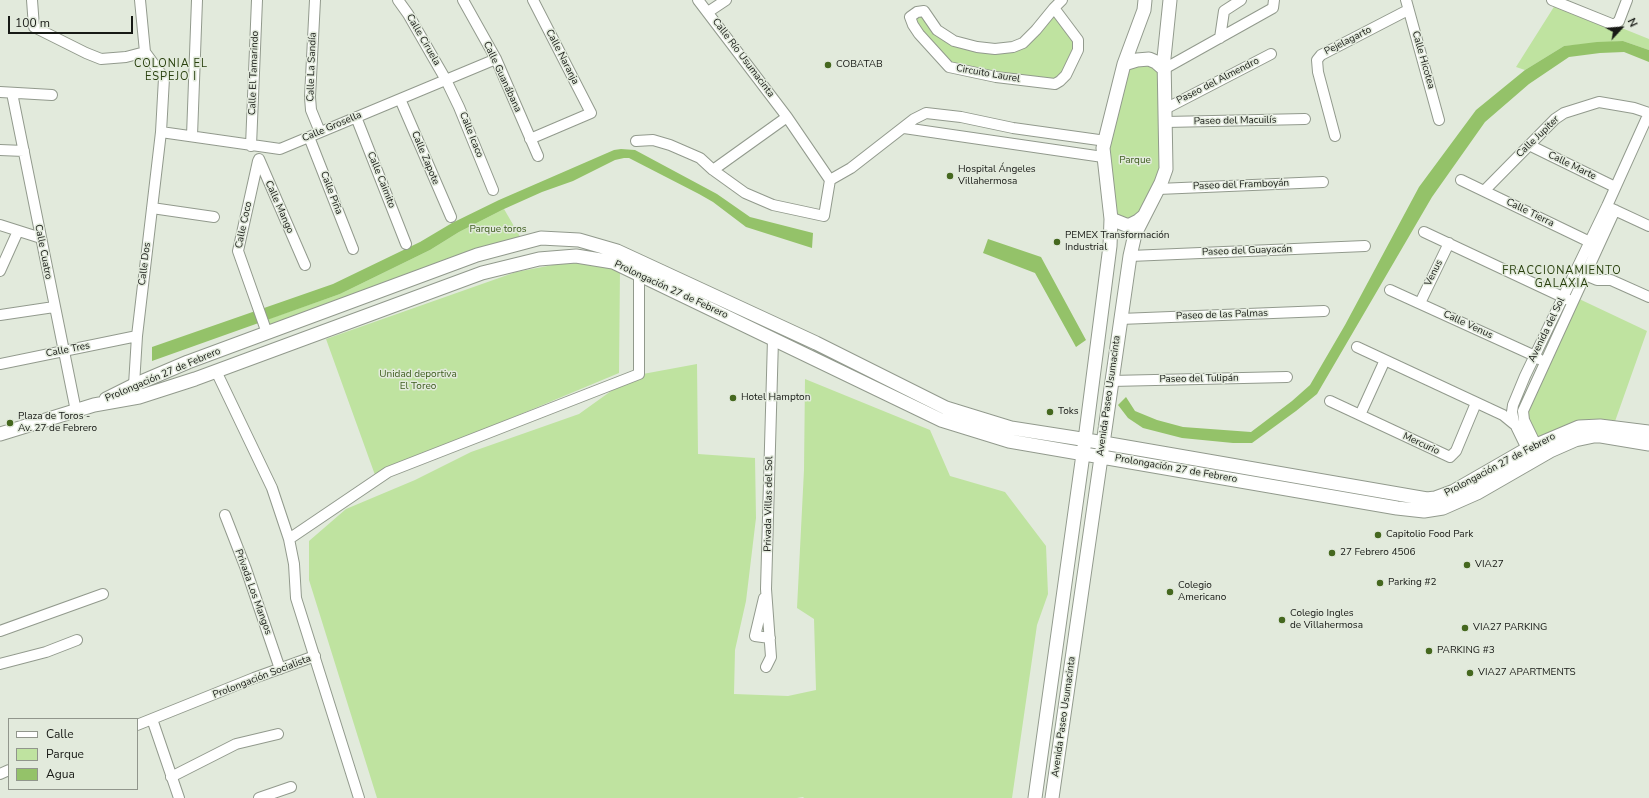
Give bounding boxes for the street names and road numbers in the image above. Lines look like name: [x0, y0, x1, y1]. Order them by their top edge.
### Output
street label: Calle Ciruela: [403, 12, 443, 68]
street label: Calle Río Usumacinta: [709, 16, 777, 100]
street label: Pejelagarto: [1322, 24, 1374, 58]
street label: Calle Naranja: [543, 27, 581, 87]
street label: Calle Hicotea: [1409, 30, 1437, 90]
street label: Calle El Tamarindo: [247, 31, 261, 115]
street label: Calle La Sandía: [305, 32, 319, 102]
street label: Calle Guanábana: [480, 40, 524, 114]
street label: Paseo del Almendro: [1175, 55, 1261, 107]
street label: Circuito Laurel: [955, 62, 1021, 86]
street label: Calle Grosella: [301, 109, 363, 145]
street label: Calle Icaco: [456, 110, 486, 160]
street label: Paseo del Macuilís: [1193, 114, 1277, 128]
street label: Calle Jupiter: [1514, 114, 1562, 160]
street label: Calle Zapote: [408, 130, 442, 186]
street label: Calle Marte: [1546, 149, 1598, 183]
street label: Calle Caimito: [364, 150, 398, 210]
street label: Calle Piña: [317, 170, 345, 216]
street label: Paseo del Framboyán: [1193, 177, 1289, 193]
street label: Calle Mango: [262, 179, 296, 235]
street label: Calle Tierra: [1504, 196, 1556, 230]
street label: Calle Coco: [233, 200, 255, 250]
street label: Calle Cuatro: [32, 224, 54, 280]
street label: Calle Dos: [136, 242, 154, 286]
street label: Paseo del Guayacán: [1202, 243, 1292, 259]
street label: Prolongación 27 de Febrero: [612, 258, 730, 322]
street label: Venus: [1423, 258, 1445, 288]
street label: Avenida del Sol: [1526, 296, 1568, 364]
street label: Paseo de las Palmas: [1176, 307, 1268, 323]
street label: Calle Venus: [1441, 308, 1495, 342]
street label: Avenida Paseo Usumacinta: [1095, 335, 1123, 457]
street label: Calle Tres: [45, 340, 91, 360]
street label: Prolongación 27 de Febrero: [104, 345, 222, 405]
street label: Paseo del Tulipán: [1159, 372, 1239, 386]
street label: Mercurio: [1401, 430, 1441, 458]
street label: Prolongación 27 de Febrero: [1442, 431, 1558, 499]
street label: Prolongación 27 de Febrero: [1114, 452, 1238, 486]
street label: Privada Villas del Sol: [762, 456, 776, 552]
street label: Privada Los Mangos: [232, 548, 274, 636]
street label: Prolongación Socialista: [211, 653, 313, 701]
street label: Avenida Paseo Usumacinta: [1050, 656, 1078, 778]

